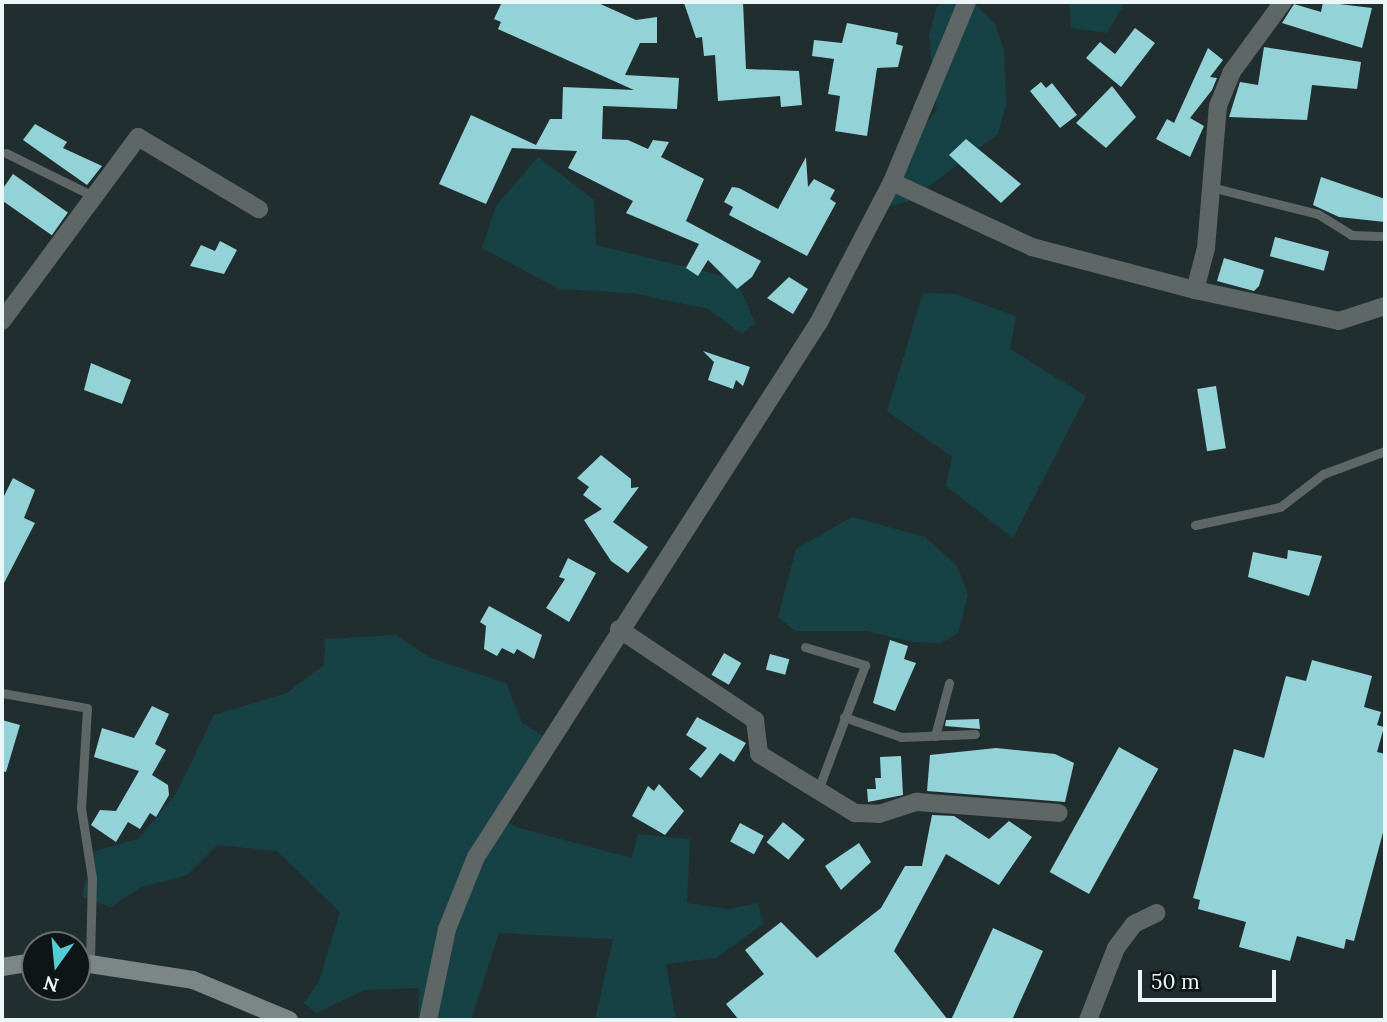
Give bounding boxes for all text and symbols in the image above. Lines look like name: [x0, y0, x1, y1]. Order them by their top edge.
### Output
north arrow: [21, 931, 91, 1001]
scale bar: [1142, 956, 1280, 1000]
text: 50 m: [1151, 968, 1200, 995]
text: N: [41, 971, 61, 998]

